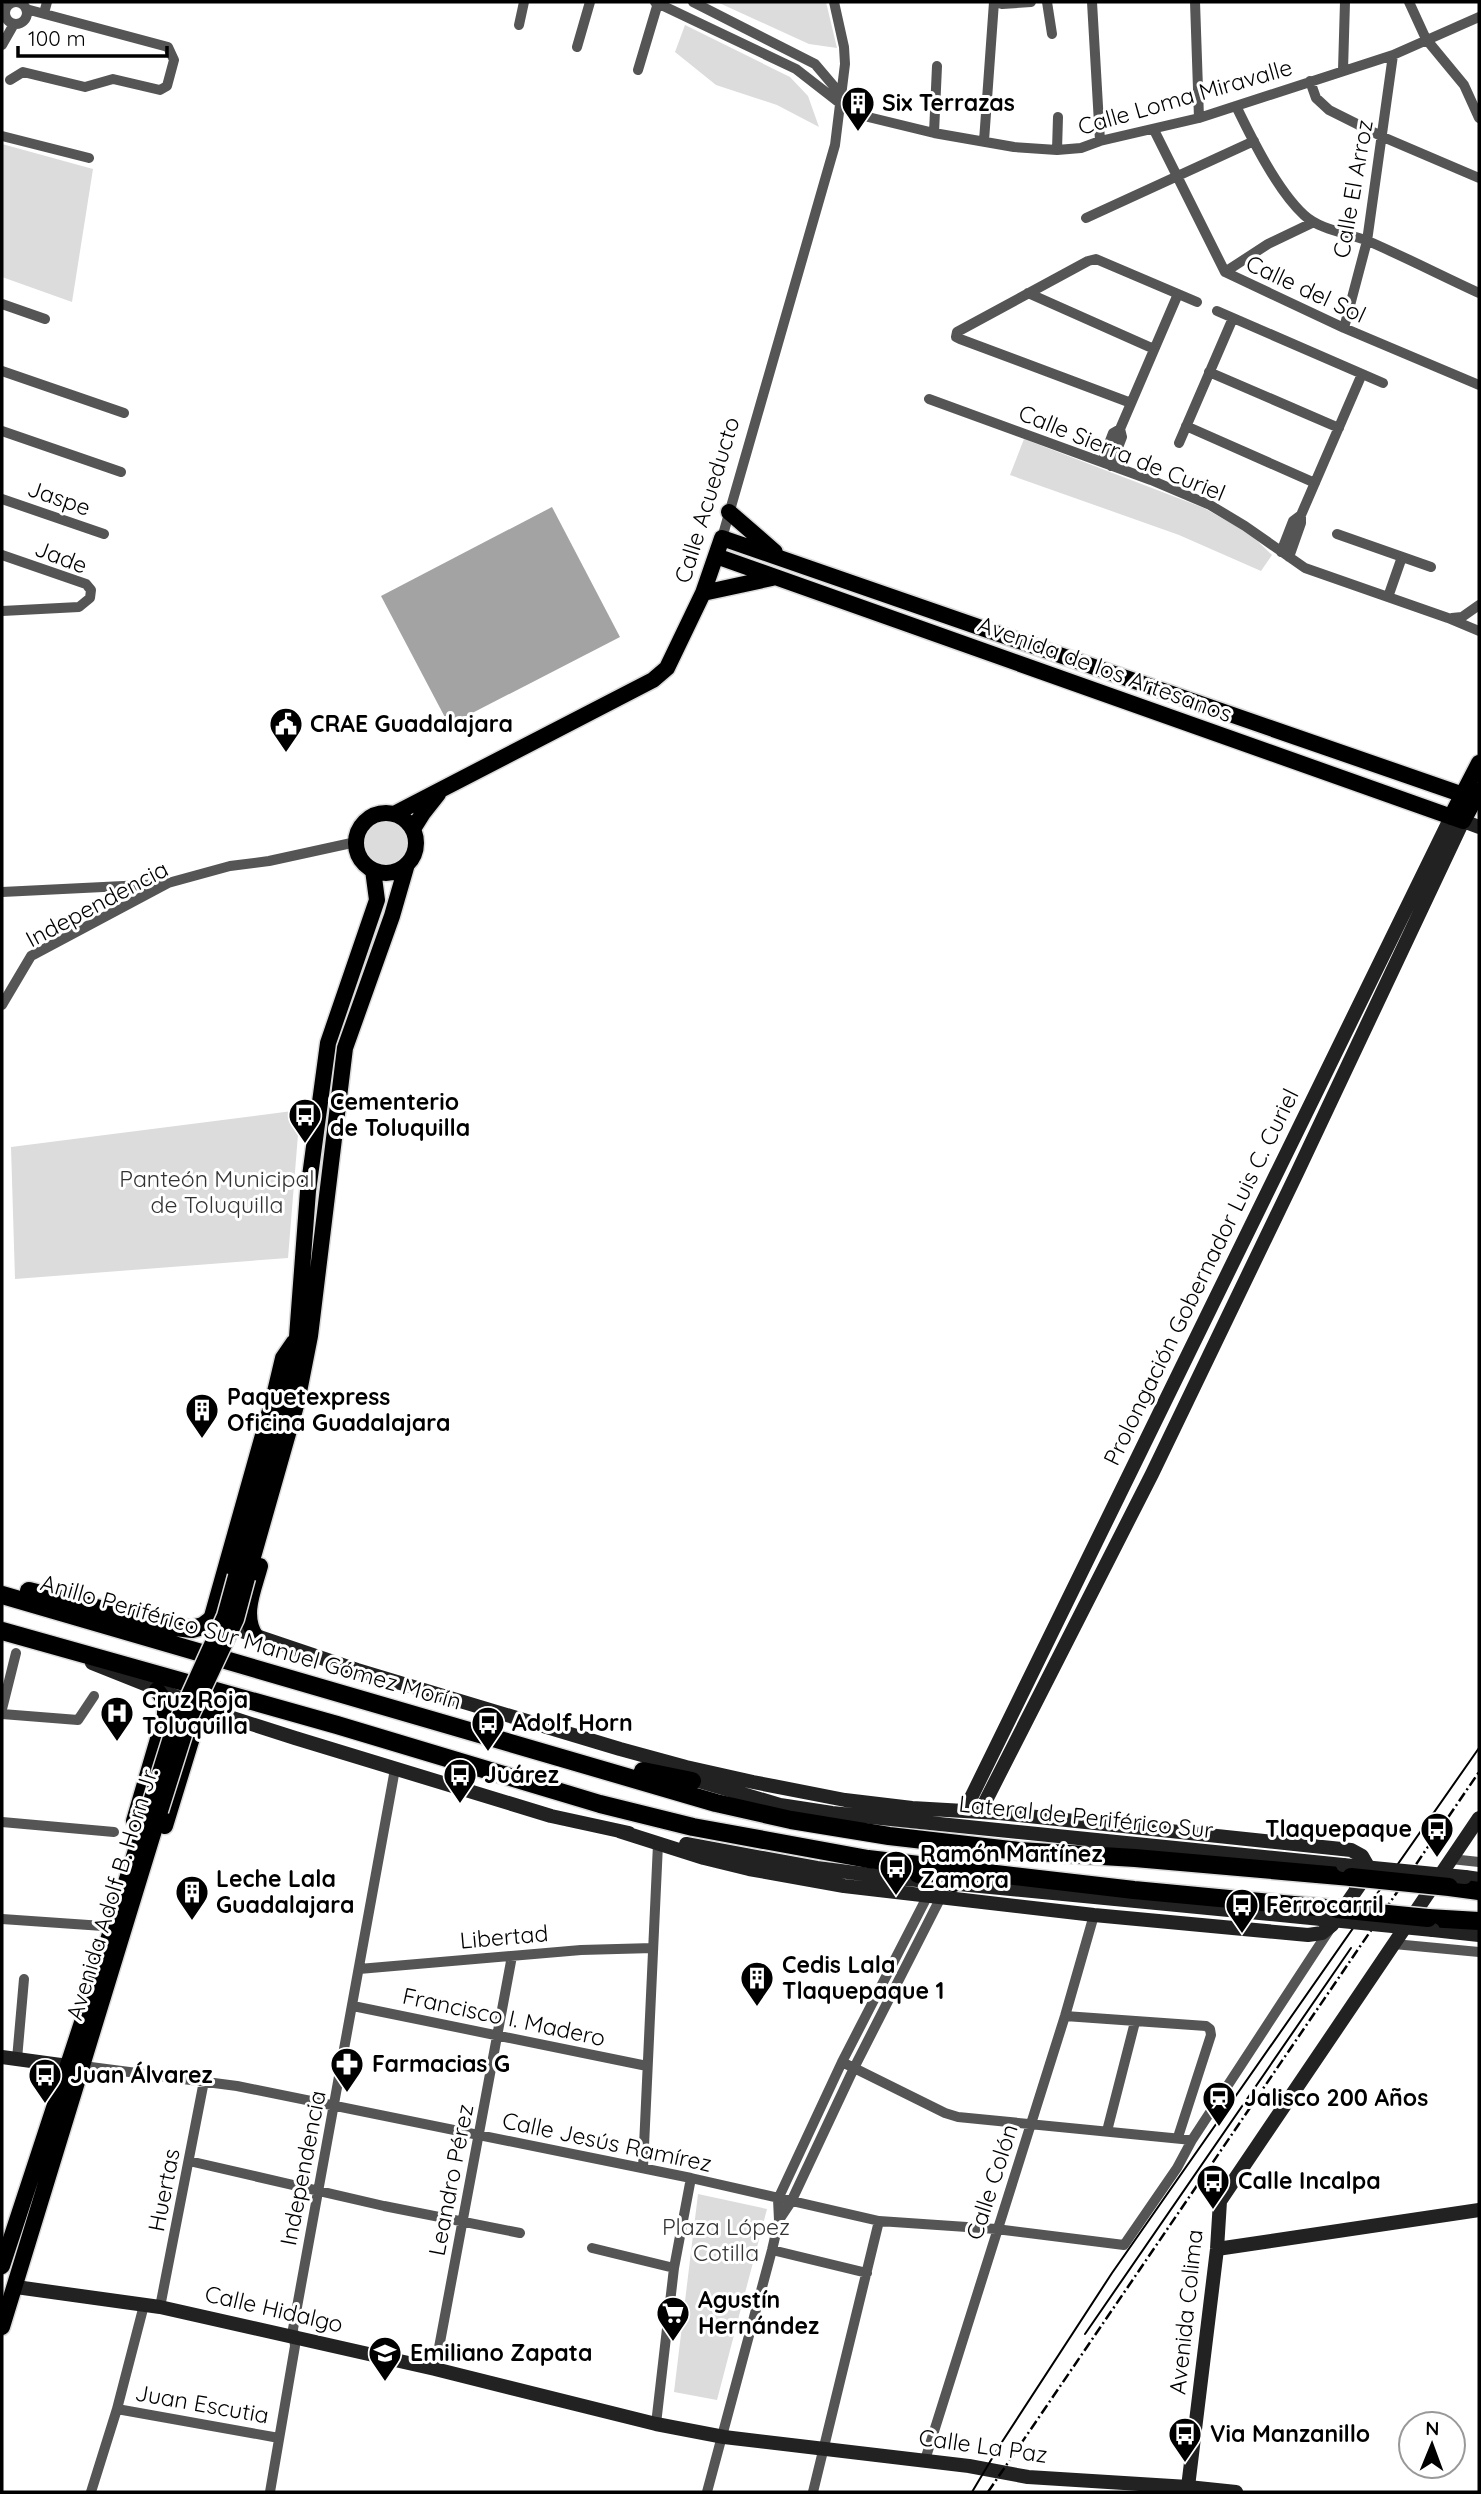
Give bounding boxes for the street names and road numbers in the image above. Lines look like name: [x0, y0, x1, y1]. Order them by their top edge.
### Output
street label: Calle Loma Miravalle: [1074, 52, 1295, 141]
street label: Calle El Arroz: [1326, 117, 1379, 260]
street label: Calle del Sol: [1242, 248, 1371, 329]
street label: Calle Sierra de Curiel: [1015, 398, 1230, 507]
street label: Calle Acueducto: [667, 413, 746, 586]
street label: Jaspe: [24, 473, 95, 522]
street label: Jade: [31, 533, 92, 580]
street label: Avenida de los Artesanos: [974, 609, 1236, 728]
street label: Independencia: [21, 854, 173, 953]
street label: Prolongación Gobernador Luis C. Curiel: [1096, 1084, 1305, 1470]
street label: Anillo Periférico Sur Manuel Gómez Morín: [37, 1567, 465, 1716]
street label: Avenida Adolf B. Horn Jr.: [59, 1764, 164, 2024]
street label: Lateral de Periférico Sur: [957, 1789, 1215, 1844]
street label: Libertad: [459, 1918, 549, 1955]
street label: Francisco I. Madero: [400, 1981, 608, 2052]
street label: Independencia: [273, 2088, 332, 2248]
street label: Leandro Pérez: [422, 2102, 479, 2258]
street label: Calle Jesús Ramírez: [500, 2105, 714, 2178]
street label: Calle Colón: [959, 2120, 1024, 2243]
street label: Huertas: [141, 2146, 186, 2234]
street label: Avenida Colima: [1162, 2228, 1209, 2396]
street label: Calle Hidalgo: [202, 2279, 346, 2338]
street label: Juan Escutia: [133, 2377, 271, 2430]
street label: Calle La Paz: [917, 2422, 1049, 2469]

